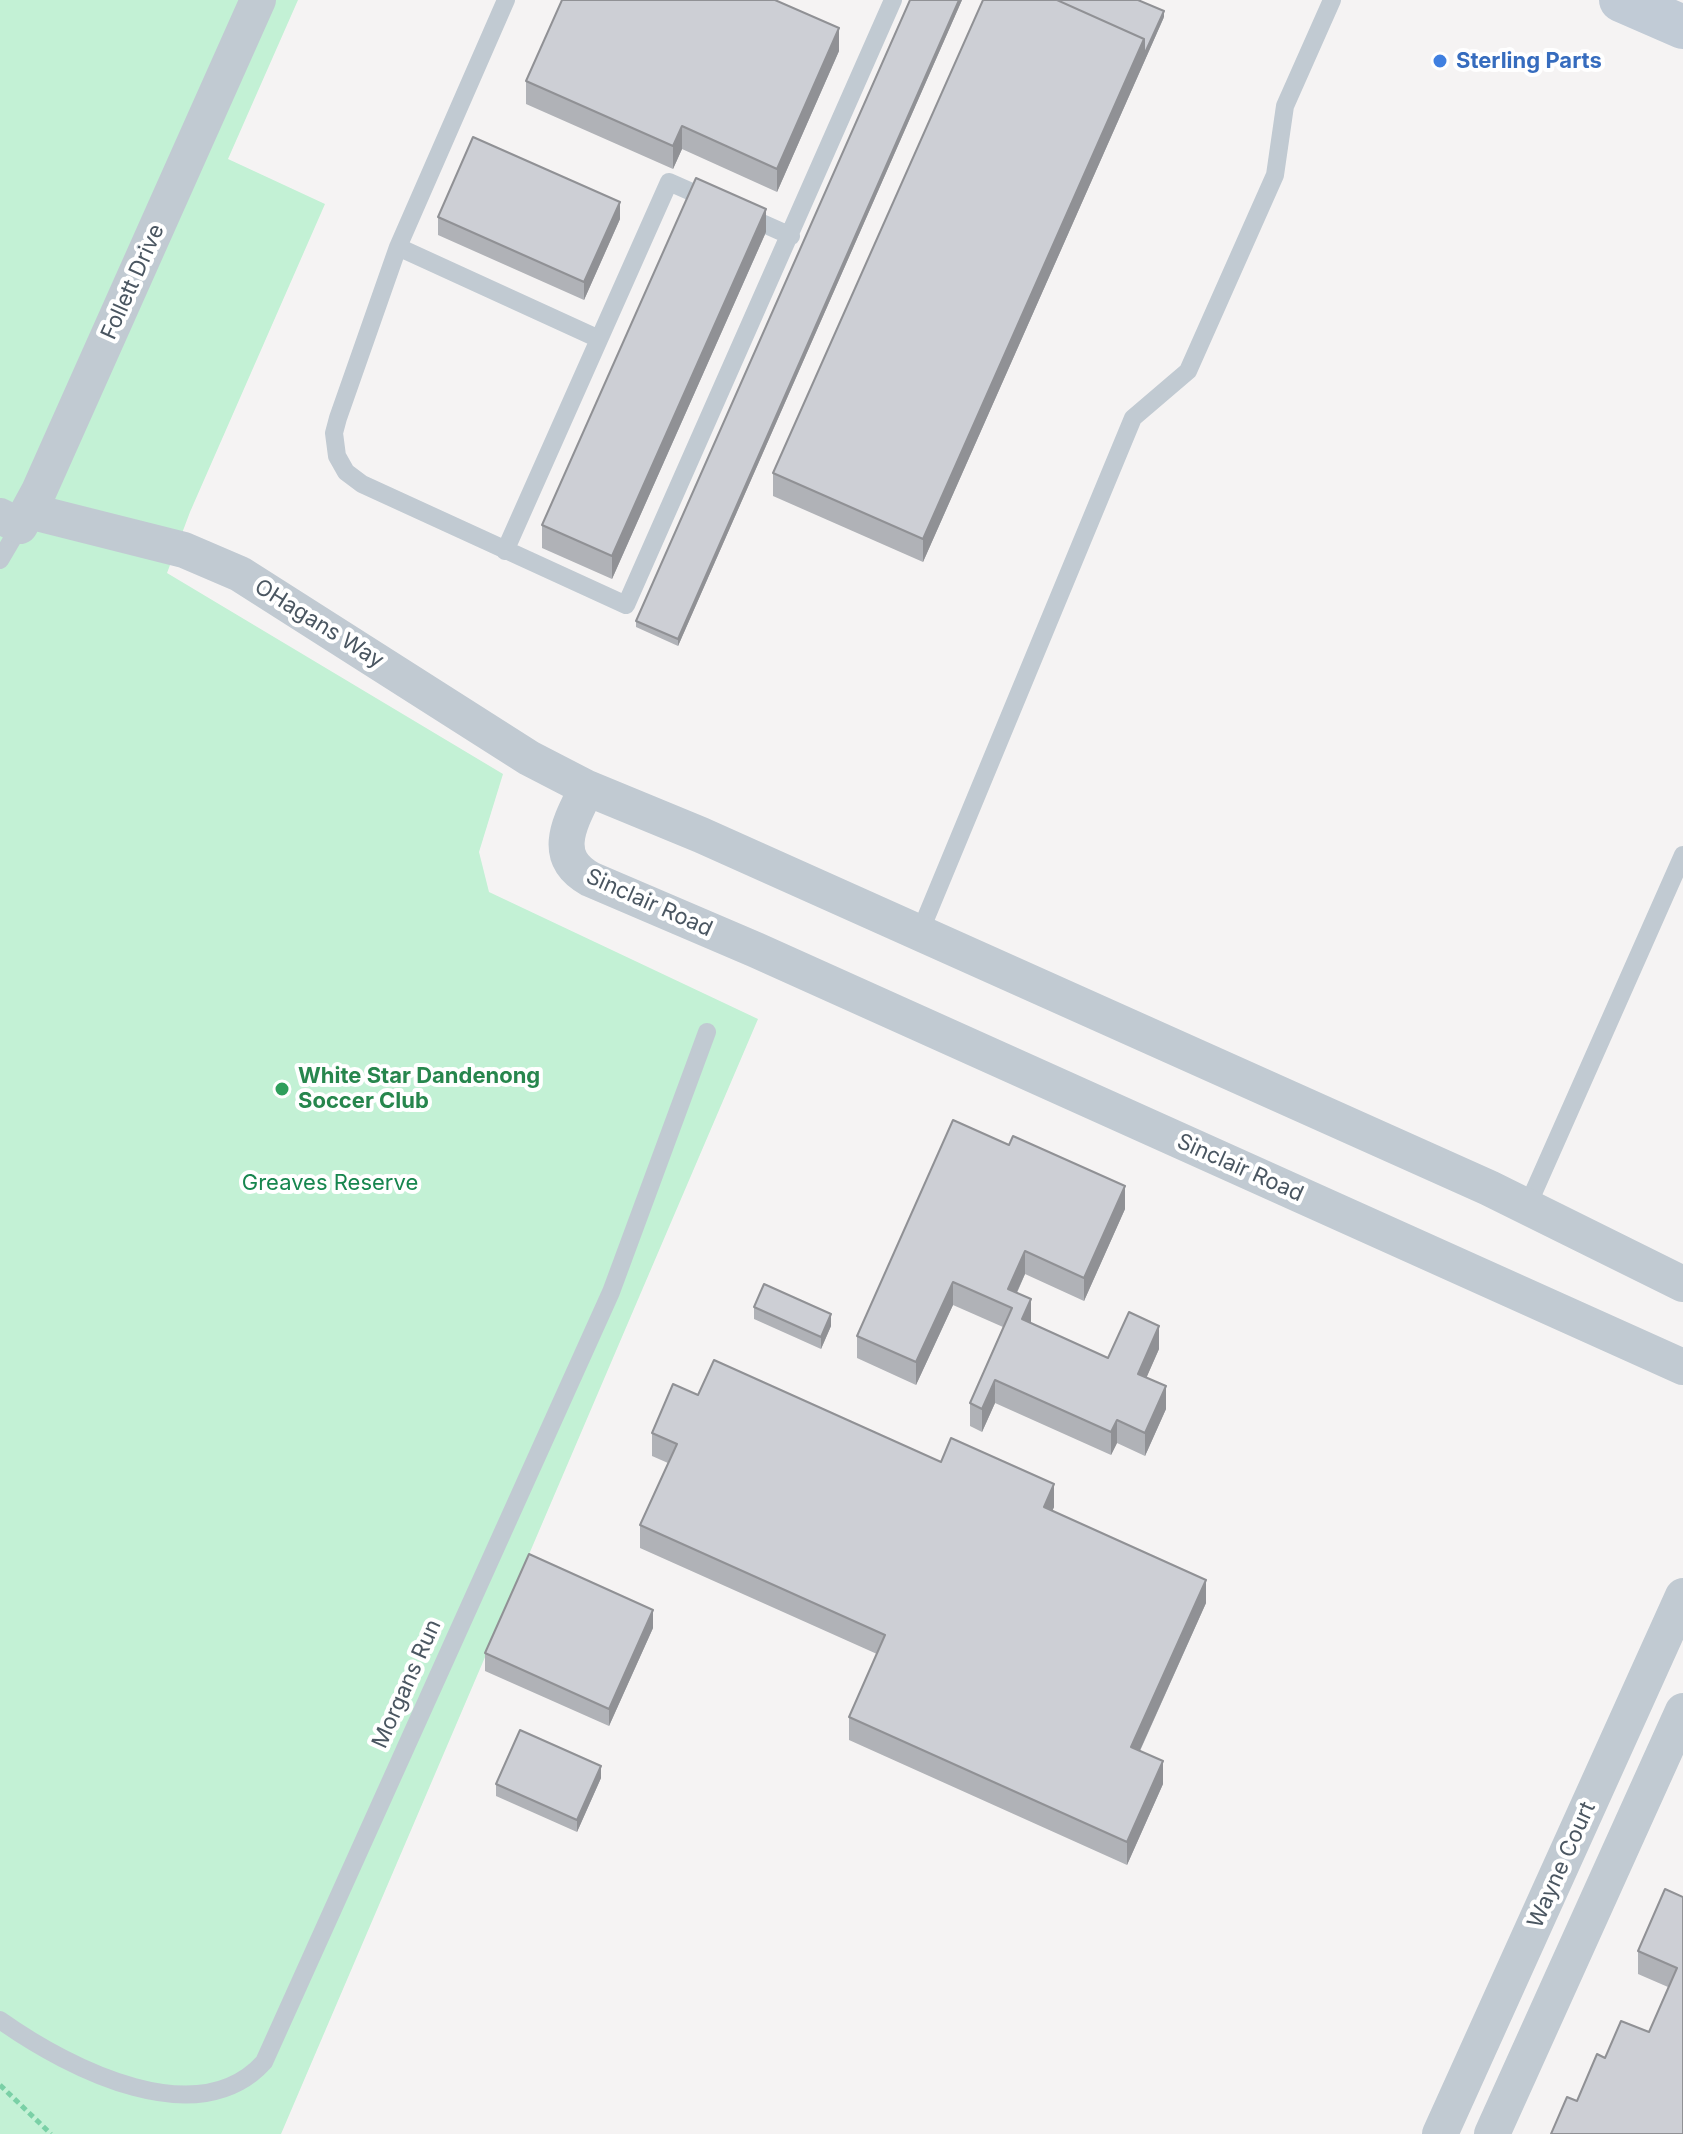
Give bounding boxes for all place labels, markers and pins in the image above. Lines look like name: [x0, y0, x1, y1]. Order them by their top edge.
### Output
place label: Sterling Parts: [1456, 48, 1602, 74]
marker: Sterling Parts: [1431, 52, 1449, 70]
place label: White Star Dandenong Soccer Club: [298, 1063, 540, 1114]
marker: White Star Dandenong Soccer Club: [273, 1080, 291, 1098]

